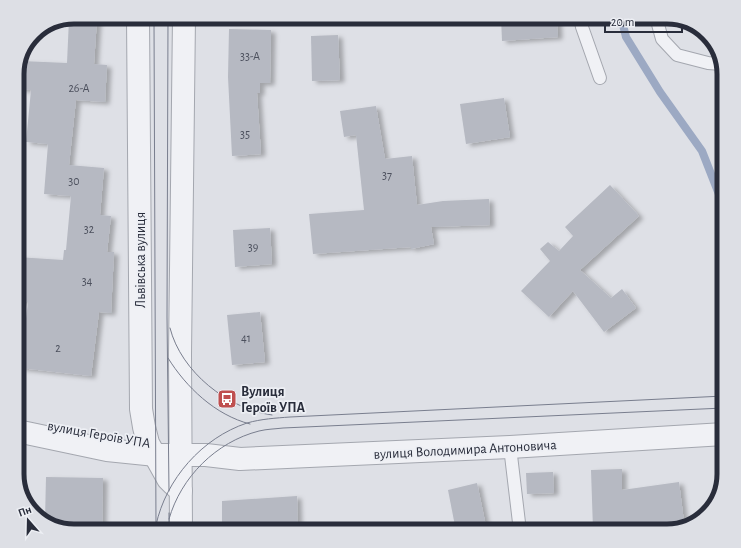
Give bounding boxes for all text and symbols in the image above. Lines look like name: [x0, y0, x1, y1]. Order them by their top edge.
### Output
scale bar: [605, 8, 682, 34]
text: 20 m: [611, 16, 634, 28]
house number: 33-А: [240, 50, 260, 62]
house number: 26-А: [68, 82, 90, 94]
house number: 35: [240, 128, 250, 140]
house number: 37: [382, 169, 392, 181]
house number: 30: [68, 175, 80, 187]
street label: Львівська вулиця: [134, 212, 148, 308]
house number: 32: [84, 223, 95, 235]
house number: 39: [248, 241, 259, 253]
house number: 34: [82, 275, 93, 287]
house number: 41: [241, 332, 251, 344]
house number: 2: [55, 342, 61, 354]
place label: Вулиця Героїв УПА: [241, 385, 306, 415]
bus stop icon: Вулиця Героїв УПА: [216, 388, 238, 410]
street label: вулиця Героїв УПА: [46, 419, 151, 451]
street label: вулиця Володимира Антоновича: [373, 438, 558, 462]
north arrow: [8, 500, 48, 540]
text: Пн: [17, 504, 33, 519]

